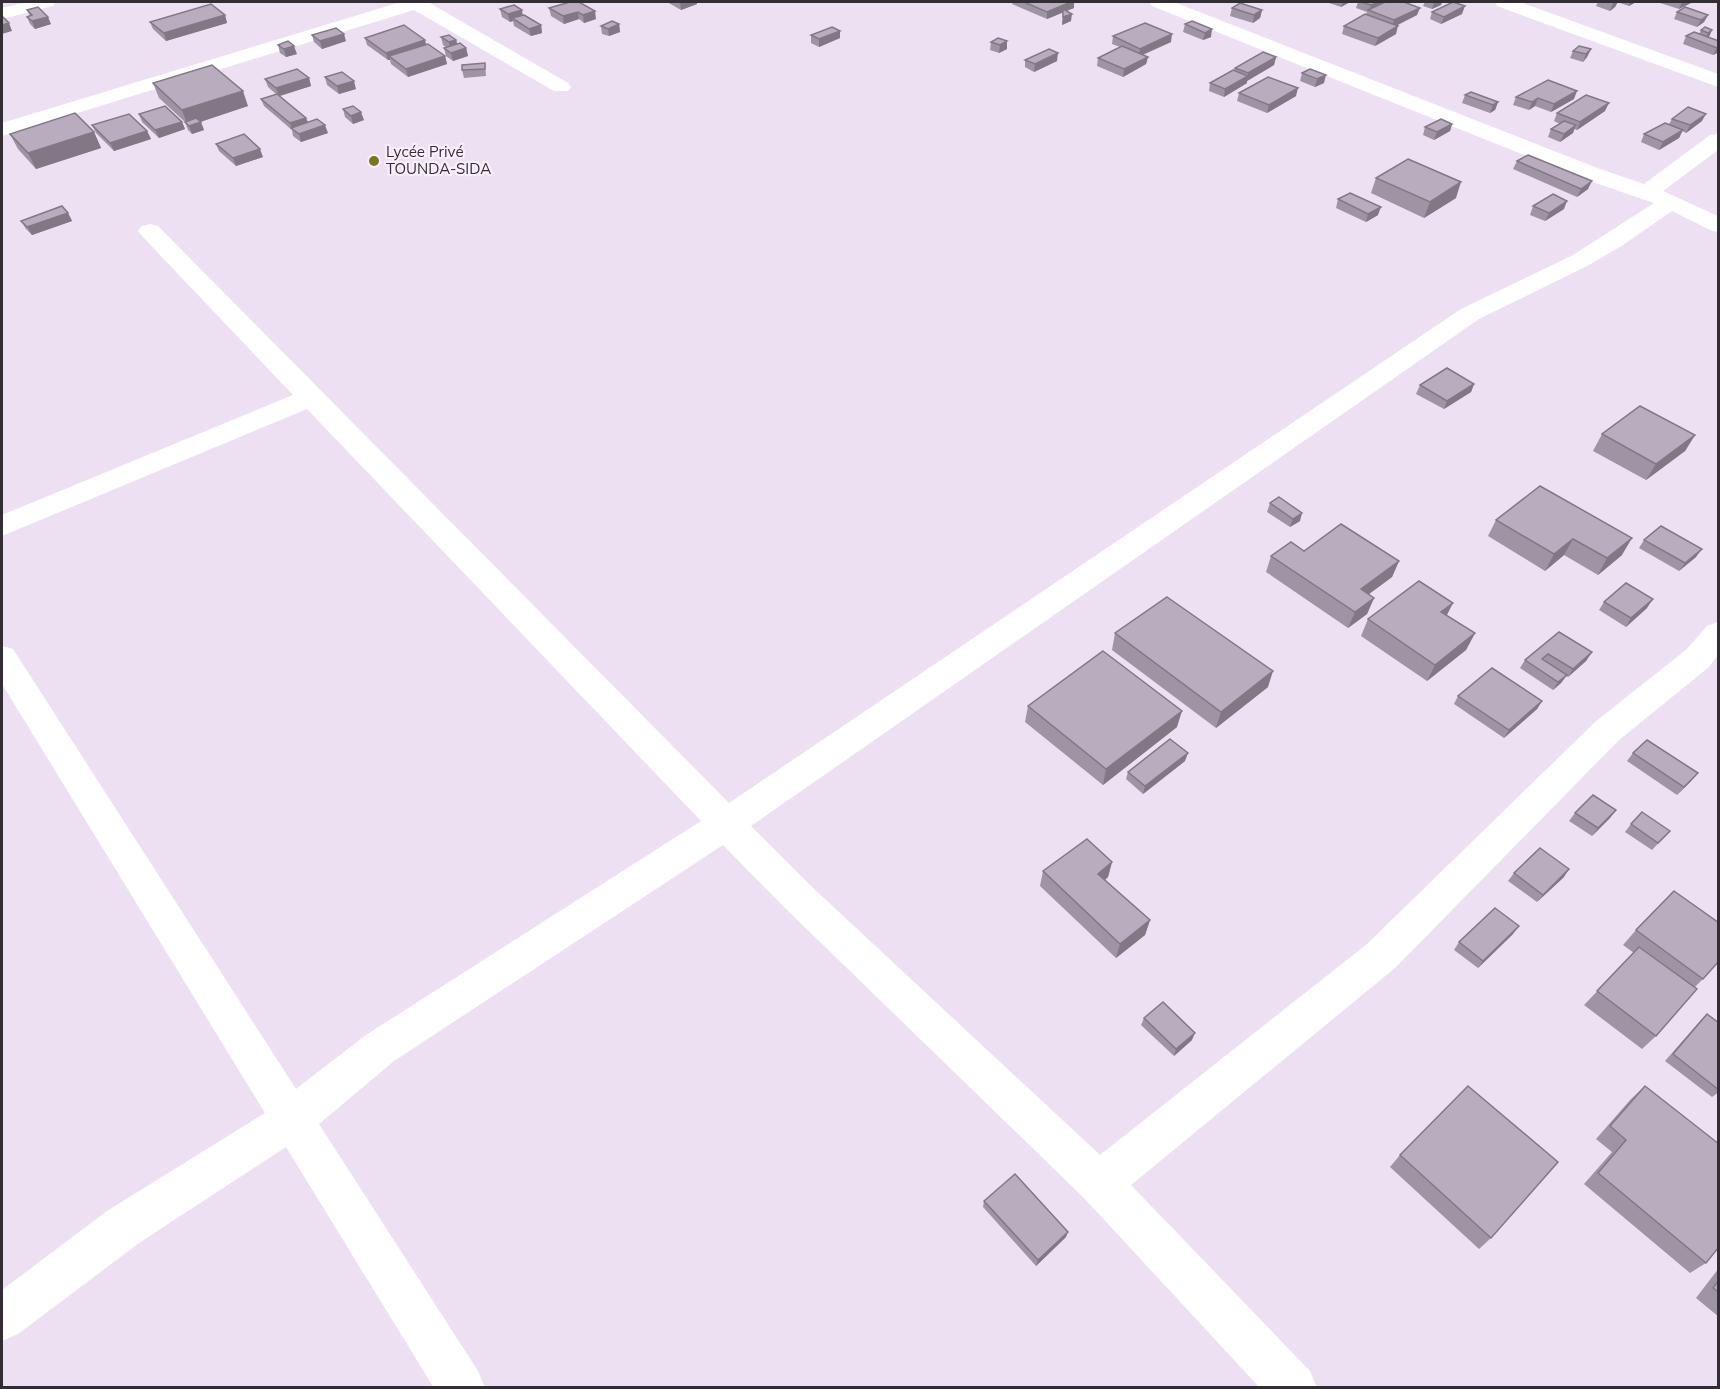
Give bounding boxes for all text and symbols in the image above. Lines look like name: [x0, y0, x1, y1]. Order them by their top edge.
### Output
place label: Lycée Privé TOUNDA-SIDA: [386, 142, 491, 178]
marker: Lycée Privé TOUNDA-SIDA: [367, 154, 381, 168]

